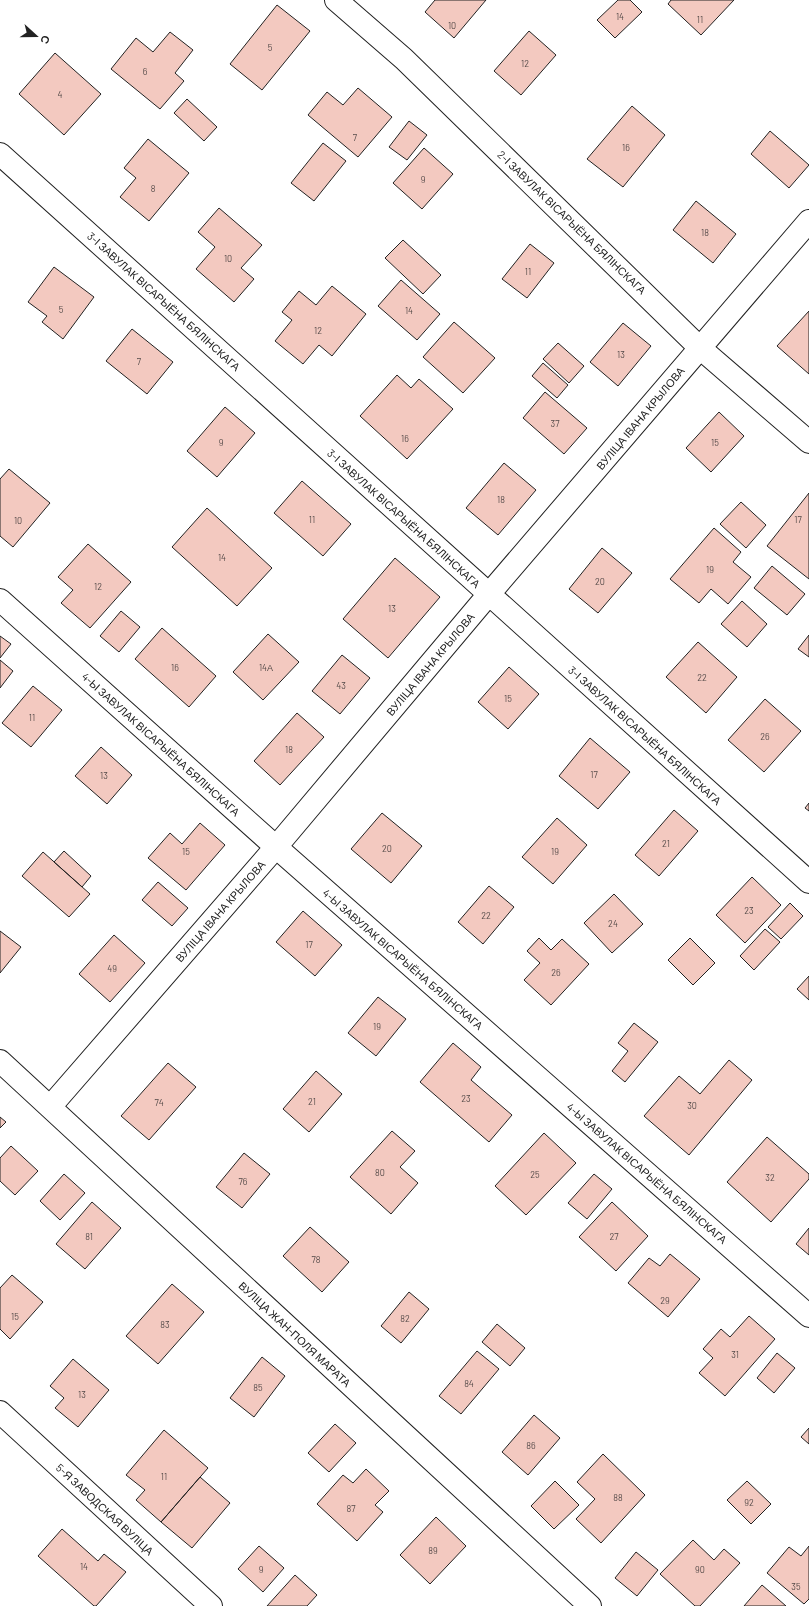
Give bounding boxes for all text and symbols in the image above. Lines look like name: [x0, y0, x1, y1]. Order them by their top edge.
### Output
house number: 14: [616, 11, 624, 22]
house number: 11: [697, 14, 703, 25]
north arrow: [16, 16, 56, 56]
house number: 10: [448, 20, 456, 31]
text: С: [38, 34, 53, 46]
house number: 5: [268, 42, 273, 53]
house number: 12: [521, 58, 529, 69]
house number: 6: [143, 66, 148, 77]
house number: 4: [58, 89, 63, 100]
house number: 7: [353, 132, 358, 143]
house number: 16: [622, 142, 630, 153]
street label: 2-І ЗАВУЛАК ВІСАРЫЁНА БЯЛІНСКАГА: [495, 147, 649, 297]
house number: 9: [421, 174, 426, 185]
house number: 8: [151, 183, 156, 194]
house number: 18: [701, 227, 709, 238]
street label: 3-І ЗАВУЛАК ВІСАРЫЁНА БЯЛІНСКАГА: [85, 229, 243, 373]
house number: 10: [224, 253, 232, 264]
house number: 11: [525, 266, 531, 277]
house number: 5: [59, 304, 64, 315]
house number: 14: [405, 305, 413, 316]
house number: 12: [314, 325, 322, 336]
house number: 13: [617, 349, 625, 360]
house number: 7: [137, 356, 142, 367]
street label: ВУЛІЦА ІВАНА КРЫЛОВА: [593, 364, 687, 472]
house number: 37: [551, 418, 560, 429]
house number: 16: [401, 433, 409, 444]
house number: 9: [219, 437, 224, 448]
house number: 15: [711, 437, 719, 448]
street label: 3-І ЗАВУЛАК ВІСАРЫЁНА БЯЛІНСКАГА: [325, 446, 483, 590]
house number: 18: [497, 494, 505, 505]
house number: 11: [309, 514, 315, 525]
house number: 17: [794, 514, 802, 525]
house number: 10: [14, 515, 22, 526]
house number: 14: [218, 552, 226, 563]
house number: 19: [706, 564, 714, 575]
house number: 20: [595, 576, 605, 587]
house number: 12: [94, 581, 102, 592]
house number: 13: [388, 603, 396, 614]
street label: ВУЛІЦА ІВАНА КРЫЛОВА: [383, 610, 477, 718]
house number: 16: [171, 662, 179, 673]
house number: 14А: [259, 662, 273, 673]
street label: 3-І ЗАВУЛАК ВІСАРЫЁНА БЯЛІНСКАГА: [566, 663, 724, 807]
street label: 4-Ы ЗАВУЛАК ВІСАРЫЁНА БЯЛІНСКАГА: [79, 670, 243, 819]
house number: 22: [697, 672, 707, 683]
house number: 43: [336, 680, 346, 691]
house number: 15: [504, 693, 512, 704]
house number: 11: [29, 712, 35, 723]
house number: 26: [760, 731, 770, 742]
house number: 18: [285, 744, 293, 755]
house number: 17: [590, 769, 598, 780]
house number: 13: [100, 770, 108, 781]
house number: 21: [662, 838, 670, 849]
house number: 20: [382, 843, 392, 854]
house number: 15: [182, 846, 190, 857]
house number: 19: [551, 846, 559, 857]
street label: ВУЛІЦА ІВАНА КРЫЛОВА: [172, 857, 268, 964]
street label: 4-Ы ЗАВУЛАК ВІСАРЫЁНА БЯЛІНСКАГА: [320, 886, 486, 1033]
house number: 23: [744, 905, 754, 916]
house number: 22: [481, 910, 491, 921]
house number: 24: [608, 918, 618, 929]
house number: 17: [305, 939, 313, 950]
house number: 49: [107, 963, 117, 974]
house number: 26: [551, 967, 561, 978]
house number: 19: [373, 1021, 381, 1032]
house number: 23: [461, 1093, 471, 1104]
house number: 21: [308, 1096, 316, 1107]
house number: 74: [154, 1097, 164, 1108]
street label: 4-Ы ЗАВУЛАК ВІСАРЫЁНА БЯЛІНСКАГА: [564, 1100, 730, 1247]
house number: 30: [687, 1100, 697, 1111]
house number: 80: [375, 1167, 385, 1178]
house number: 25: [530, 1169, 540, 1180]
house number: 32: [765, 1172, 775, 1183]
house number: 76: [239, 1176, 248, 1187]
house number: 81: [85, 1231, 93, 1242]
house number: 27: [609, 1231, 619, 1242]
house number: 78: [312, 1254, 321, 1265]
street label: ВУЛІЦА ЖАН-ПОЛЯ МАРАТА: [236, 1279, 354, 1390]
house number: 29: [660, 1295, 670, 1306]
house number: 15: [11, 1311, 19, 1322]
house number: 82: [400, 1313, 410, 1324]
house number: 83: [160, 1319, 170, 1330]
house number: 31: [731, 1349, 739, 1360]
house number: 84: [464, 1378, 474, 1389]
house number: 85: [253, 1382, 263, 1393]
house number: 13: [78, 1389, 86, 1400]
house number: 86: [526, 1440, 536, 1451]
street label: 5-Я ЗАВОДСКАЯ ВУЛІЦА: [54, 1461, 157, 1558]
house number: 11: [161, 1471, 167, 1482]
house number: 88: [613, 1492, 623, 1503]
house number: 92: [744, 1497, 754, 1508]
house number: 87: [347, 1503, 356, 1514]
house number: 89: [428, 1545, 438, 1556]
house number: 14: [80, 1561, 88, 1572]
house number: 9: [259, 1564, 264, 1575]
house number: 90: [695, 1564, 705, 1575]
house number: 35: [791, 1581, 801, 1592]

